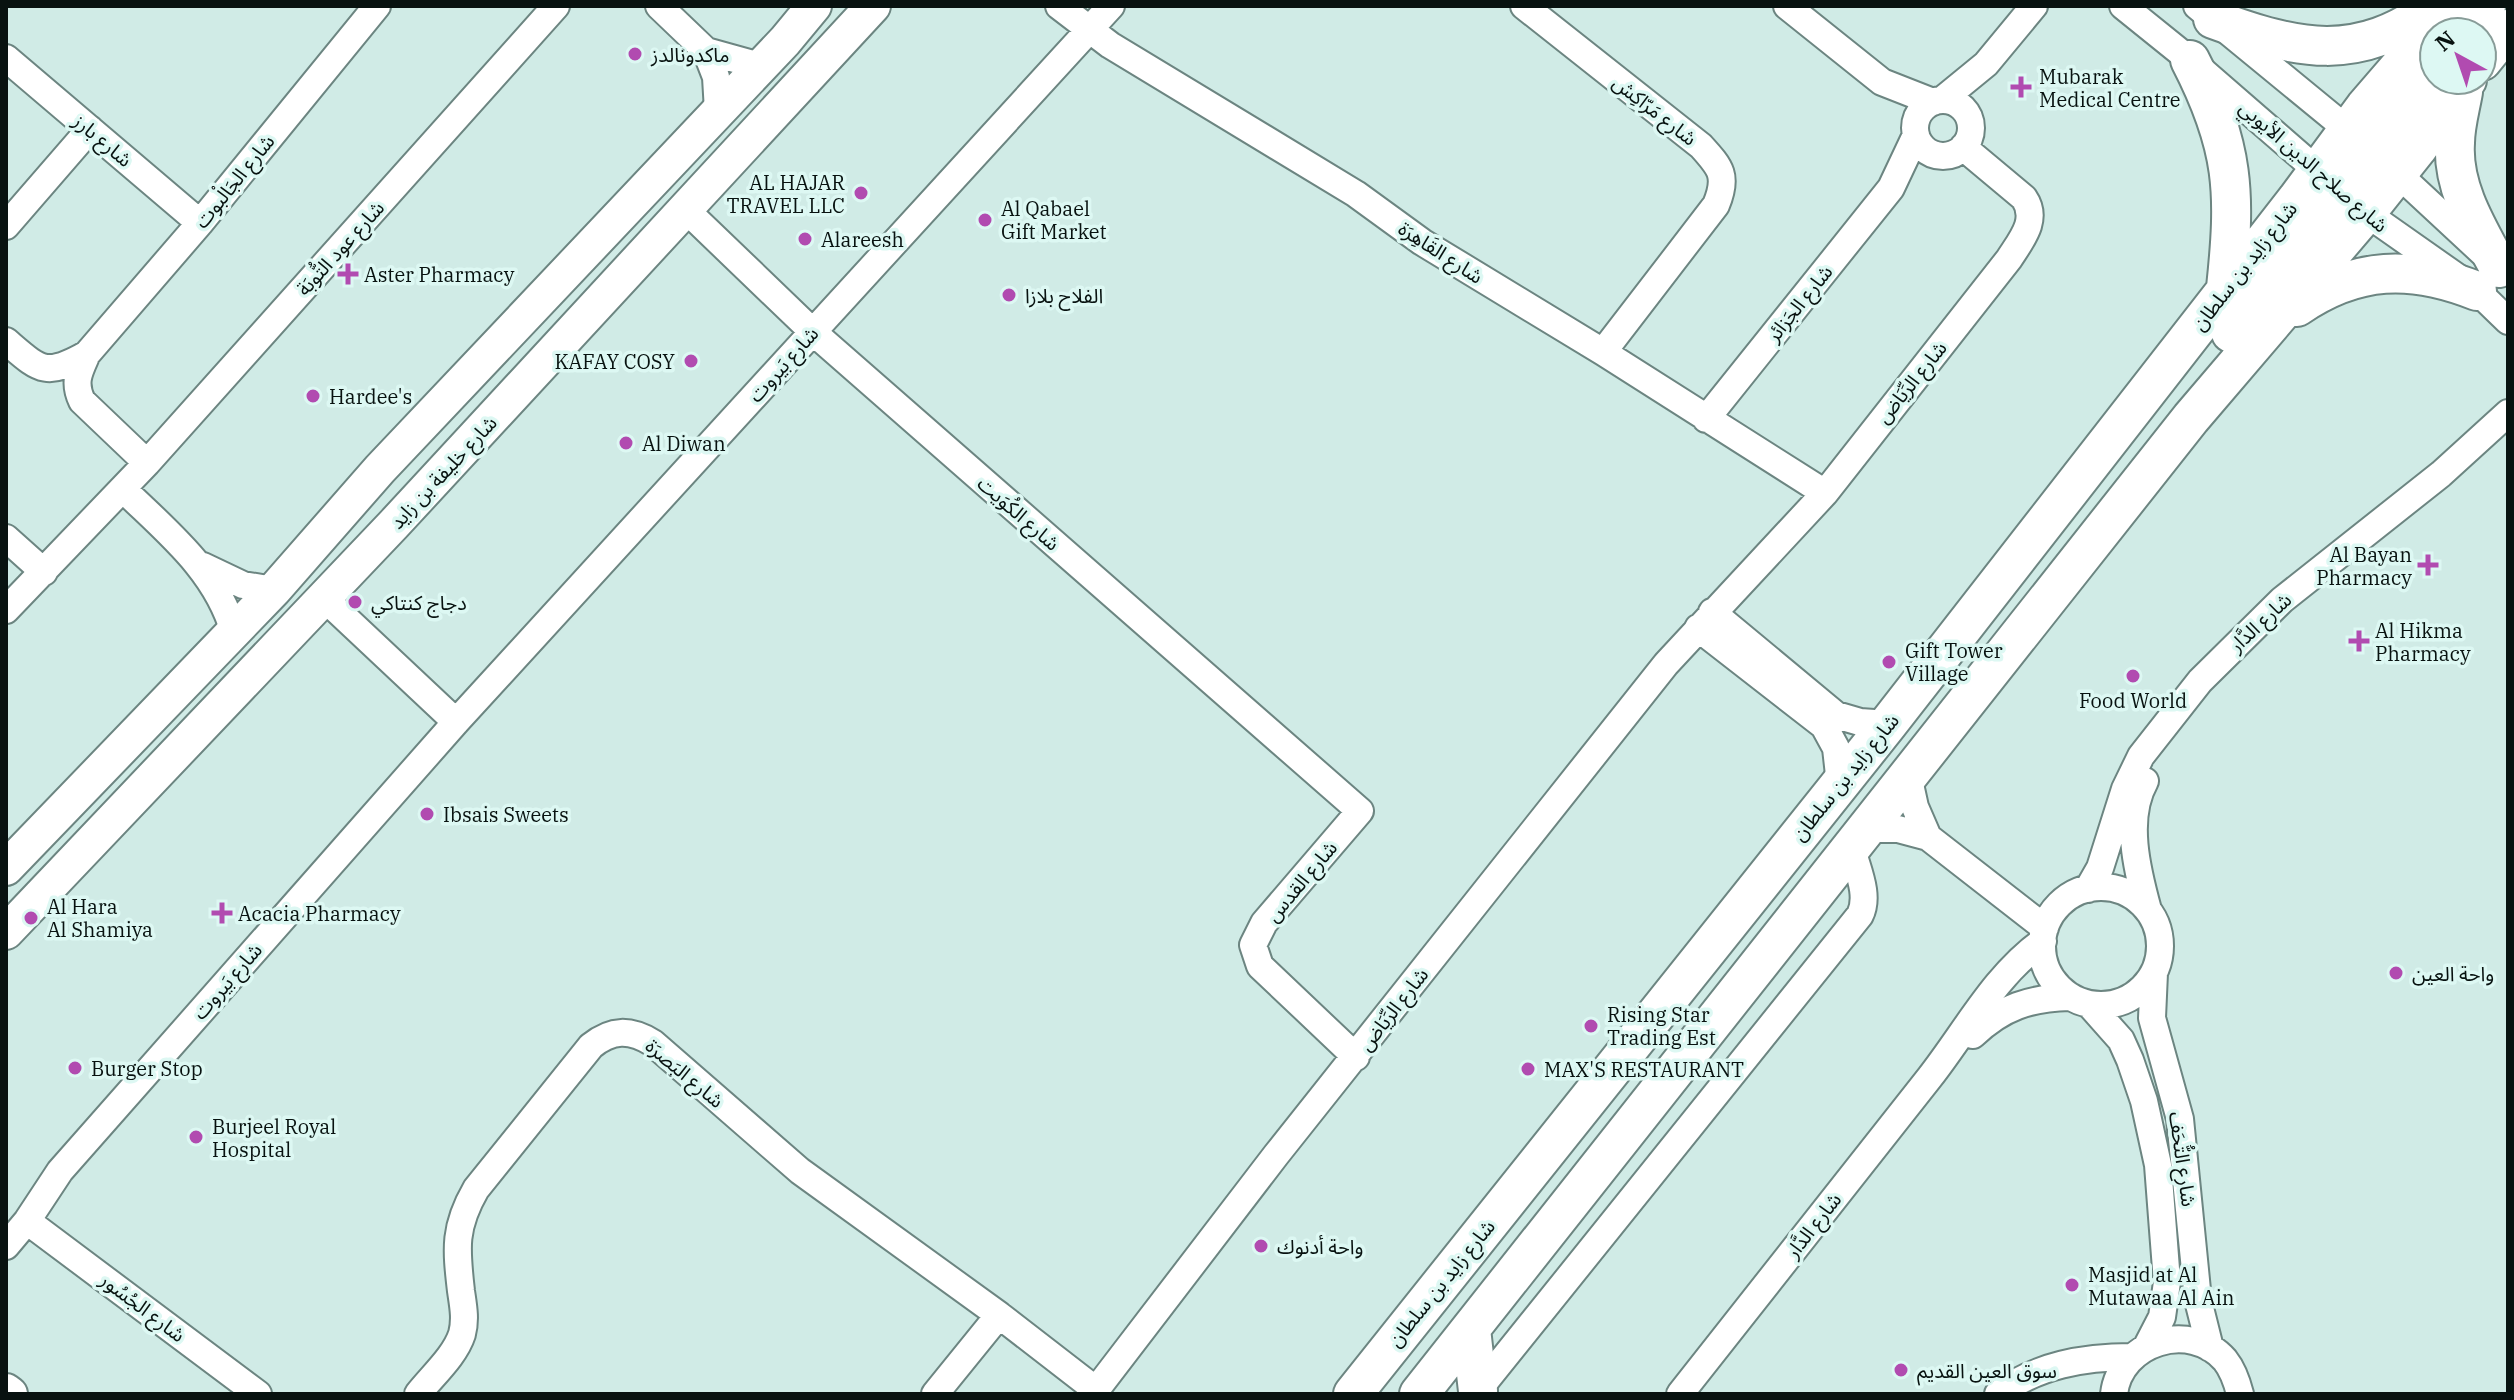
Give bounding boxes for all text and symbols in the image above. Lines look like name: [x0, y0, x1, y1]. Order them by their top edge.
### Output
north arrow: [2418, 16, 2498, 96]
text: N: [2429, 24, 2461, 57]
place label: ماكدونالدز: [650, 41, 730, 68]
marker: ماكدونالدز: [626, 45, 644, 63]
place label: Mubarak Medical Centre: [2039, 63, 2181, 113]
street label: شارع مَرّاكِش: [1606, 69, 1703, 153]
marker: Mubarak Medical Centre: [2010, 76, 2032, 98]
street label: شارع صلاح الدين الأيوبي: [2232, 94, 2394, 240]
street label: شارع بارز: [66, 107, 138, 174]
street label: شارع الجَالْبوت: [188, 128, 282, 235]
place label: AL HAJAR TRAVEL LLC: [727, 169, 846, 219]
marker: AL HAJAR TRAVEL LLC: [852, 184, 870, 202]
street label: شارع عود التُّوبَة: [290, 194, 391, 303]
place label: Al Qabael Gift Market: [1001, 195, 1107, 245]
street label: شارع زايد بن سلطان: [2185, 196, 2304, 337]
marker: Al Qabael Gift Market: [976, 211, 994, 229]
street label: شارع القَاهِرَة: [1392, 215, 1489, 291]
place label: Alareesh: [821, 226, 904, 253]
marker: Alareesh: [796, 230, 814, 248]
street label: شارع الجَزائر: [1759, 259, 1840, 349]
place label: Aster Pharmacy: [364, 261, 515, 288]
marker: Aster Pharmacy: [339, 265, 357, 283]
place label: الفلاح بلازا: [1025, 282, 1103, 311]
marker: الفلاح بلازا: [1000, 286, 1018, 304]
street label: شارع بَيروت: [742, 320, 826, 409]
street label: شارع الرِّيَاض: [1869, 335, 1954, 430]
place label: KAFAY COSY: [554, 348, 675, 375]
marker: KAFAY COSY: [682, 352, 700, 370]
place label: Hardee's: [329, 383, 412, 410]
marker: Hardee's: [304, 387, 322, 405]
street label: شارع خليفة بن زايد: [383, 409, 504, 536]
place label: Al Diwan: [642, 430, 726, 457]
marker: Al Diwan: [617, 434, 635, 452]
street label: شارع الكُوَيت: [971, 470, 1066, 558]
place label: Al Bayan Pharmacy: [2316, 541, 2412, 591]
marker: Al Bayan Pharmacy: [2419, 556, 2437, 574]
street label: شارع الدَّار: [2222, 586, 2298, 660]
place label: دجاج كنتاكي: [371, 589, 467, 618]
marker: دجاج كنتاكي: [346, 593, 364, 611]
place label: Al Hikma Pharmacy: [2375, 617, 2471, 667]
marker: Al Hikma Pharmacy: [2350, 632, 2368, 650]
place label: Gift Tower Village: [1905, 637, 2003, 687]
marker: Gift Tower Village: [1880, 653, 1898, 671]
marker: Food World: [2124, 667, 2142, 685]
place label: Food World: [2079, 687, 2187, 714]
street label: شارع زايد بن سلطان: [1785, 708, 1906, 848]
place label: Ibsais Sweets: [443, 801, 569, 828]
marker: Ibsais Sweets: [418, 805, 436, 823]
street label: شارع القدس: [1259, 835, 1344, 929]
place label: Al Hara Al Shamiya: [47, 893, 153, 943]
place label: Acacia Pharmacy: [238, 900, 401, 927]
marker: Acacia Pharmacy: [213, 904, 231, 922]
marker: Al Hara Al Shamiya: [22, 909, 40, 927]
street label: شارع بَيروت: [186, 937, 269, 1026]
place label: واحة العين: [2412, 960, 2494, 987]
street label: شارع الرِّيَاض: [1352, 962, 1436, 1057]
marker: واحة العين: [2387, 964, 2405, 982]
place label: Rising Star Trading Est: [1607, 1001, 1716, 1051]
marker: Rising Star Trading Est: [1582, 1017, 1600, 1035]
street label: شارع البَصرَة: [639, 1032, 730, 1115]
place label: Burger Stop: [91, 1055, 203, 1082]
place label: MAX'S RESTAURANT: [1544, 1056, 1744, 1083]
marker: Burger Stop: [66, 1059, 84, 1077]
marker: MAX'S RESTAURANT: [1519, 1060, 1537, 1078]
street label: شارع التُّحَف: [2161, 1110, 2204, 1209]
place label: Burjeel Royal Hospital: [212, 1113, 336, 1163]
marker: Burjeel Royal Hospital: [187, 1128, 205, 1146]
street label: شارع الدَّار: [1778, 1187, 1849, 1265]
street label: شارع زايد بن سلطان: [1381, 1214, 1502, 1354]
place label: واحة أدنوك: [1277, 1233, 1364, 1260]
marker: واحة أدنوك: [1252, 1237, 1270, 1255]
place label: Masjid at Al Mutawaa Al Ain: [2088, 1261, 2235, 1311]
street label: شارع الجُسُور: [93, 1265, 191, 1350]
marker: Masjid at Al Mutawaa Al Ain: [2063, 1276, 2081, 1294]
place label: سوق العين القديم: [1917, 1357, 2057, 1386]
marker: سوق العين القديم: [1892, 1361, 1910, 1379]

